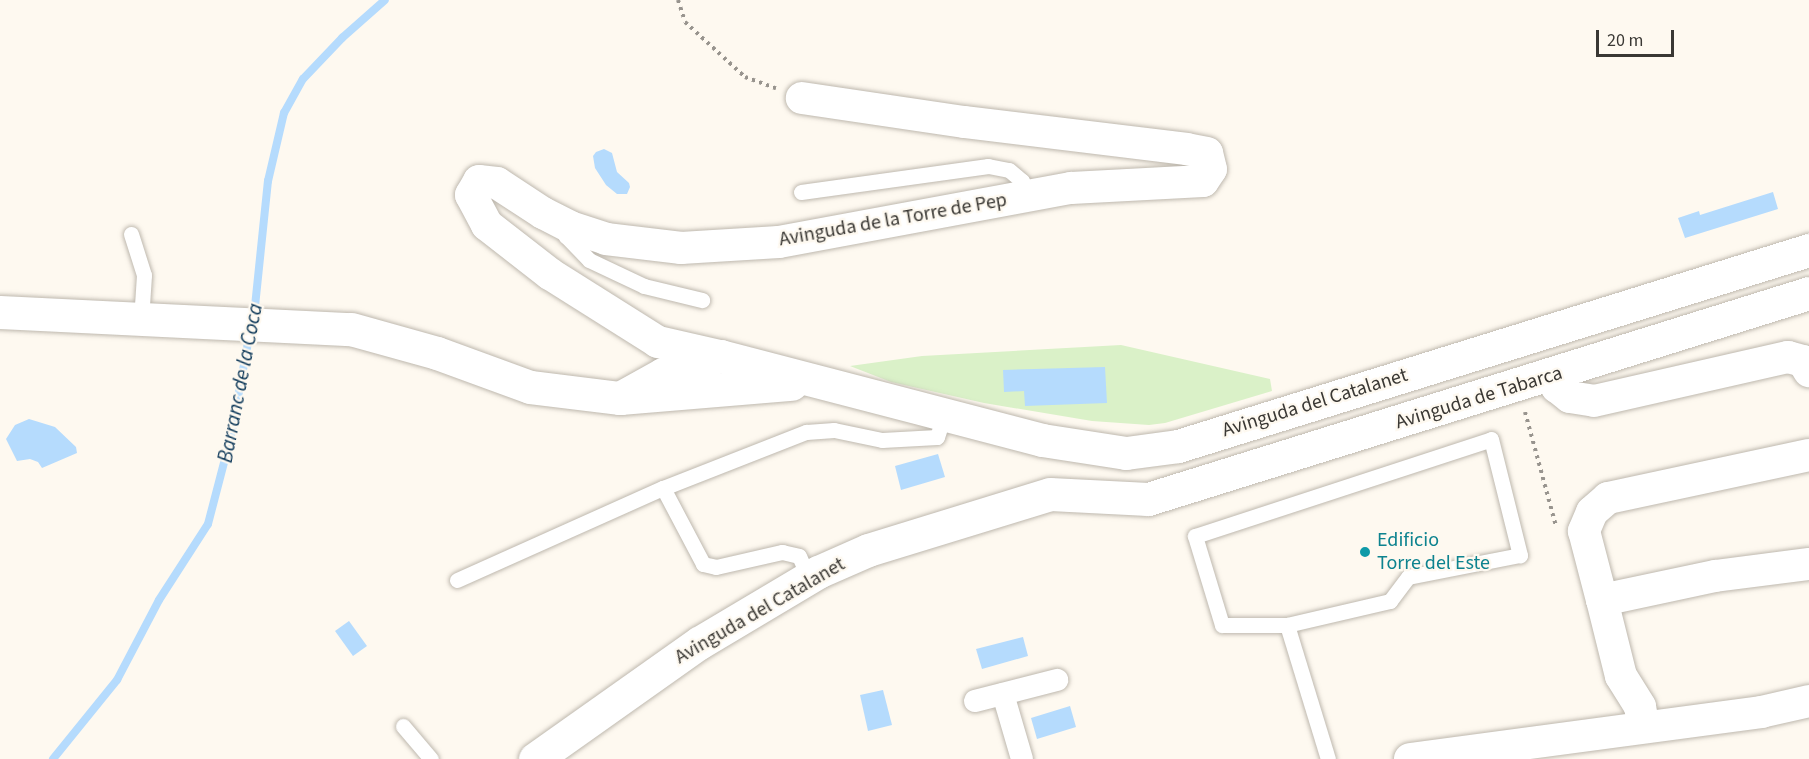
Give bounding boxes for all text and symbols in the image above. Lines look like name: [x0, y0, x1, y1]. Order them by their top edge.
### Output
scale bar: [1599, 18, 1677, 56]
text: 20 m: [1607, 28, 1643, 53]
street label: Avinguda de la Torre de Pep: [777, 188, 1009, 252]
water label: Barranc de la Coca: [212, 301, 268, 465]
street label: Avinguda de Tabarca: [1393, 361, 1565, 435]
street label: Avinguda del Catalanet: [1219, 363, 1411, 443]
place label: Edificio Torre del Este: [1377, 528, 1490, 575]
marker: Edificio Torre del Este: [1358, 545, 1372, 559]
street label: Avinguda del Catalanet: [671, 553, 849, 669]

